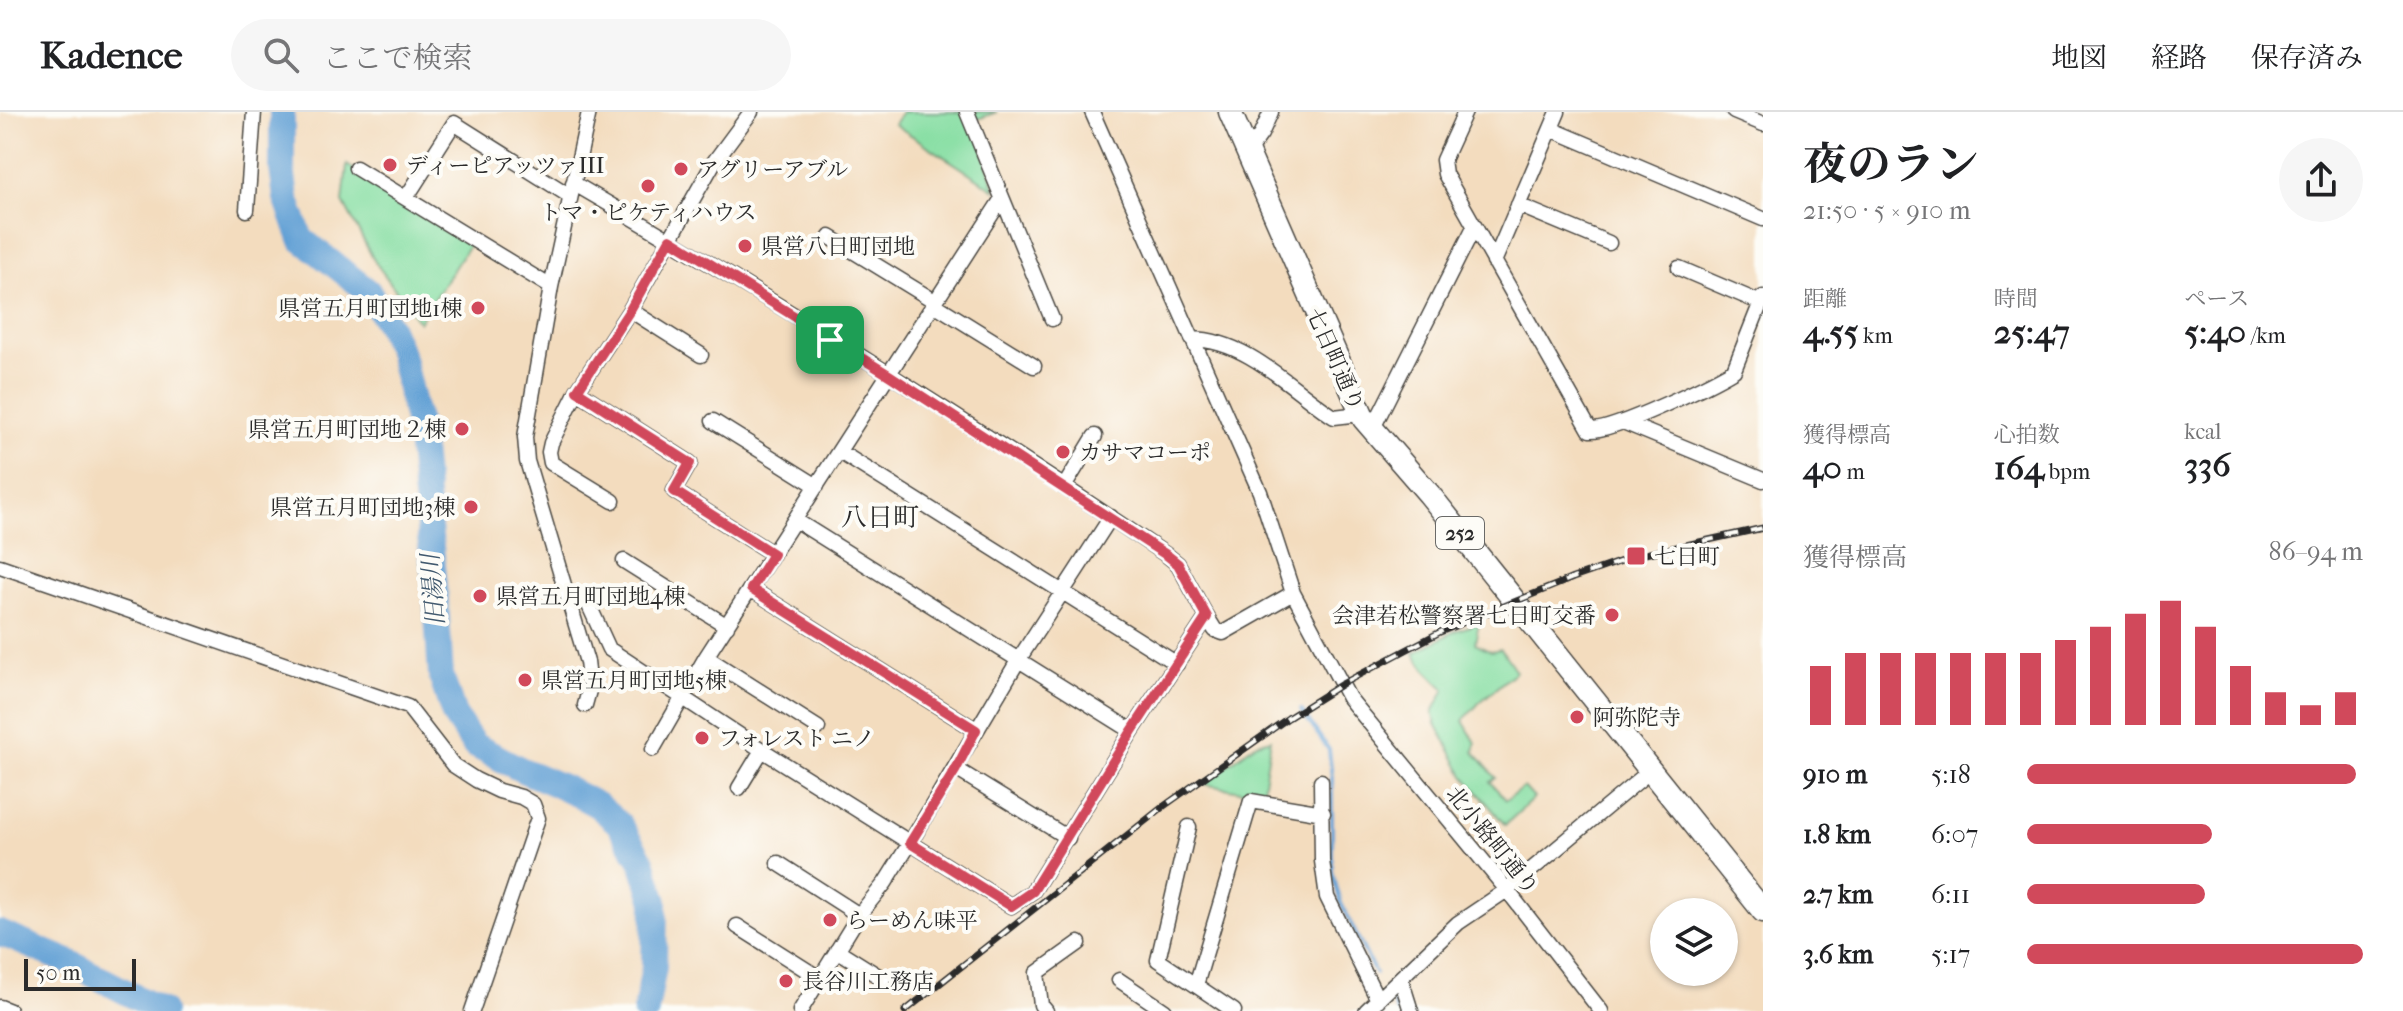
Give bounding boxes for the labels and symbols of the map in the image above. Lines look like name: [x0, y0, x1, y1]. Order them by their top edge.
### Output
place label: ディーピアッツァIII: [406, 153, 605, 179]
marker: ディーピアッツァIII: [381, 156, 399, 174]
place label: アグリーアブル: [697, 157, 848, 183]
marker: アグリーアブル: [672, 160, 690, 178]
marker: トマ・ピケティハウス: [639, 177, 657, 195]
place label: トマ・ピケティハウス: [539, 200, 757, 226]
place label: 県営八日町団地: [761, 234, 915, 260]
marker: 県営八日町団地: [736, 237, 754, 255]
place label: 県営五月町団地1棟: [278, 296, 462, 322]
marker: 県営五月町団地1棟: [469, 299, 487, 317]
street label: 七日町通り: [1301, 304, 1369, 415]
pin: [796, 306, 864, 374]
place label: 県営五月町団地２棟: [248, 417, 446, 443]
marker: 県営五月町団地２棟: [453, 420, 471, 438]
place label: カサマコーポ: [1079, 440, 1211, 466]
marker: カサマコーポ: [1054, 443, 1072, 461]
place label: 県営五月町団地3棟: [270, 495, 455, 521]
marker: 県営五月町団地3棟: [462, 498, 480, 516]
district label: 八日町: [841, 502, 919, 533]
road number: 252: [1436, 517, 1484, 549]
place label: 七日町: [1654, 544, 1720, 570]
marker: 七日町: [1625, 545, 1647, 567]
water label: 旧湯川: [416, 550, 450, 627]
place label: 県営五月町団地4棟: [496, 584, 685, 610]
marker: 県営五月町団地4棟: [471, 587, 489, 605]
place label: 会津若松警察署七日町交番: [1332, 603, 1596, 629]
marker: 会津若松警察署七日町交番: [1603, 606, 1621, 624]
place label: 県営五月町団地5棟: [541, 668, 727, 694]
marker: 県営五月町団地5棟: [516, 671, 534, 689]
place label: 阿弥陀寺: [1593, 705, 1681, 731]
marker: 阿弥陀寺: [1568, 708, 1586, 726]
place label: フォレスト ニノ: [718, 726, 875, 752]
marker: フォレスト ニノ: [693, 729, 711, 747]
street label: 北小路町通り: [1441, 781, 1544, 900]
place label: らーめん味平: [846, 908, 978, 934]
marker: らーめん味平: [821, 911, 839, 929]
scale bar: [24, 955, 136, 991]
place label: 長谷川工務店: [802, 969, 934, 995]
marker: 長谷川工務店: [777, 972, 795, 990]

